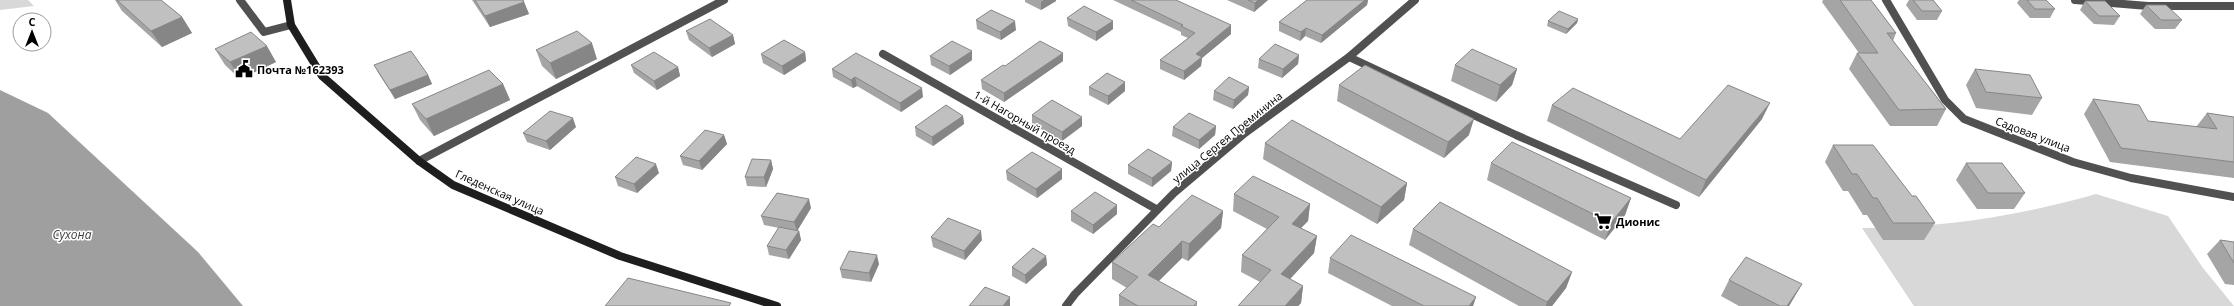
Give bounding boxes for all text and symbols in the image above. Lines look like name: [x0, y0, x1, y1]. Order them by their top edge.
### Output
north arrow: [12, 12, 52, 52]
text: С: [28, 14, 36, 29]
public building icon: Почта №162393: [234, 59, 254, 79]
place label: Почта №162393: [257, 62, 344, 77]
street label: 1-й Нагорный проезд: [971, 87, 1079, 158]
street label: улица Сергея Преминина: [1169, 88, 1285, 186]
street label: Садовая улица: [1993, 113, 2073, 155]
street label: Гледенская улица: [453, 166, 547, 218]
supermarket icon: Дионис: [1593, 211, 1613, 231]
place label: Дионис: [1616, 214, 1660, 229]
water label: Сухона: [52, 226, 92, 243]

